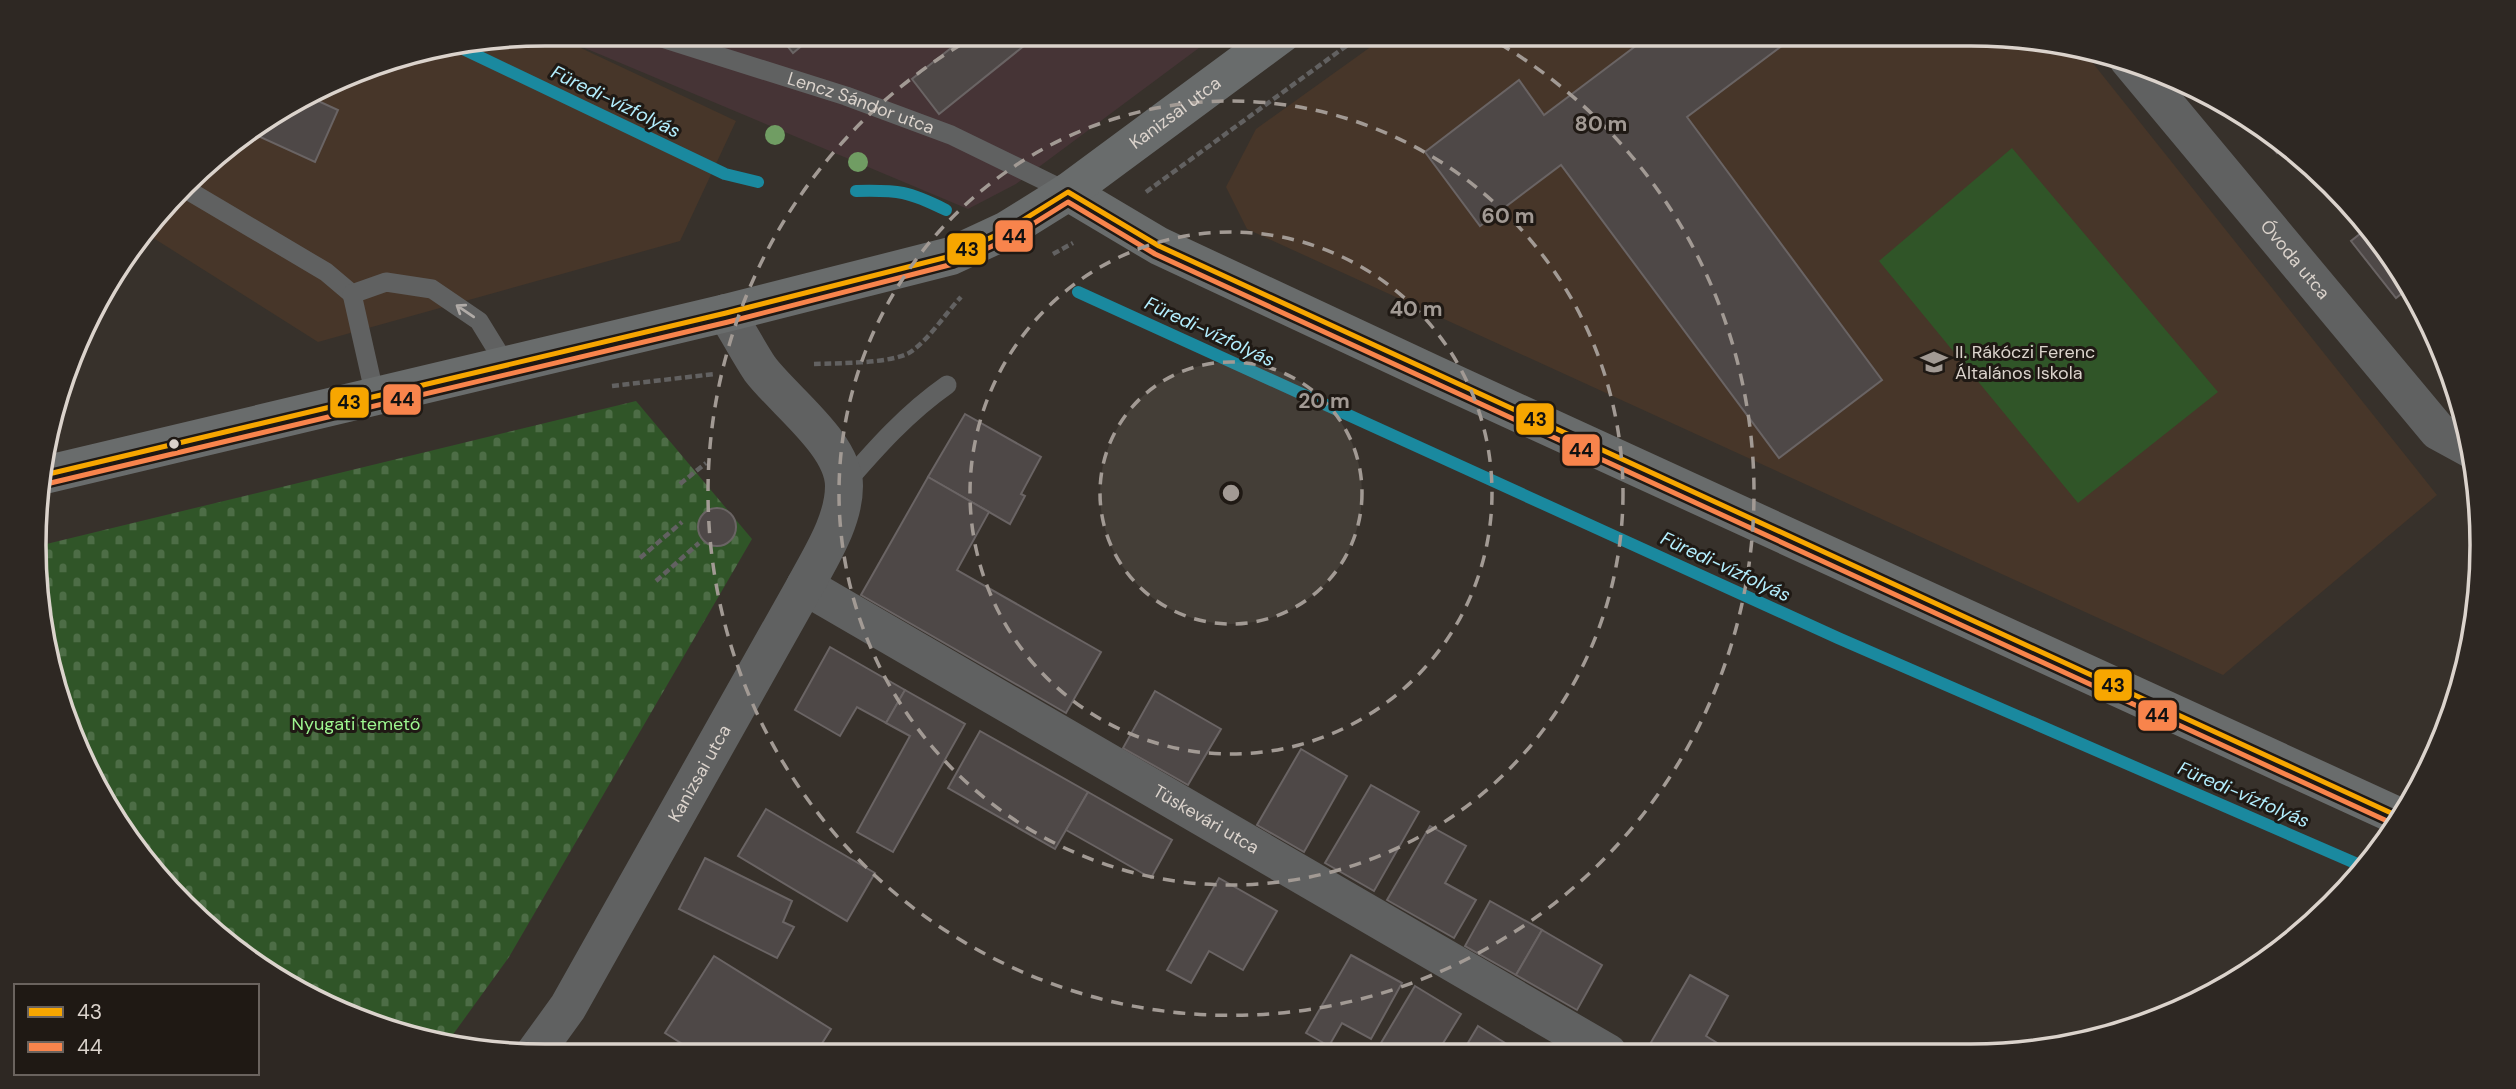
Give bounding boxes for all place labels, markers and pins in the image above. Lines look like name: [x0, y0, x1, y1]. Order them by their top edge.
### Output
place label: II. Rákóczi Ferenc Általános Iskola: [1955, 340, 2095, 385]
school or university icon: II. Rákóczi Ferenc Általános Iskola: [1919, 347, 1949, 377]
unlabelled marker: [167, 437, 181, 451]
centre of rings: [1219, 481, 1243, 505]

